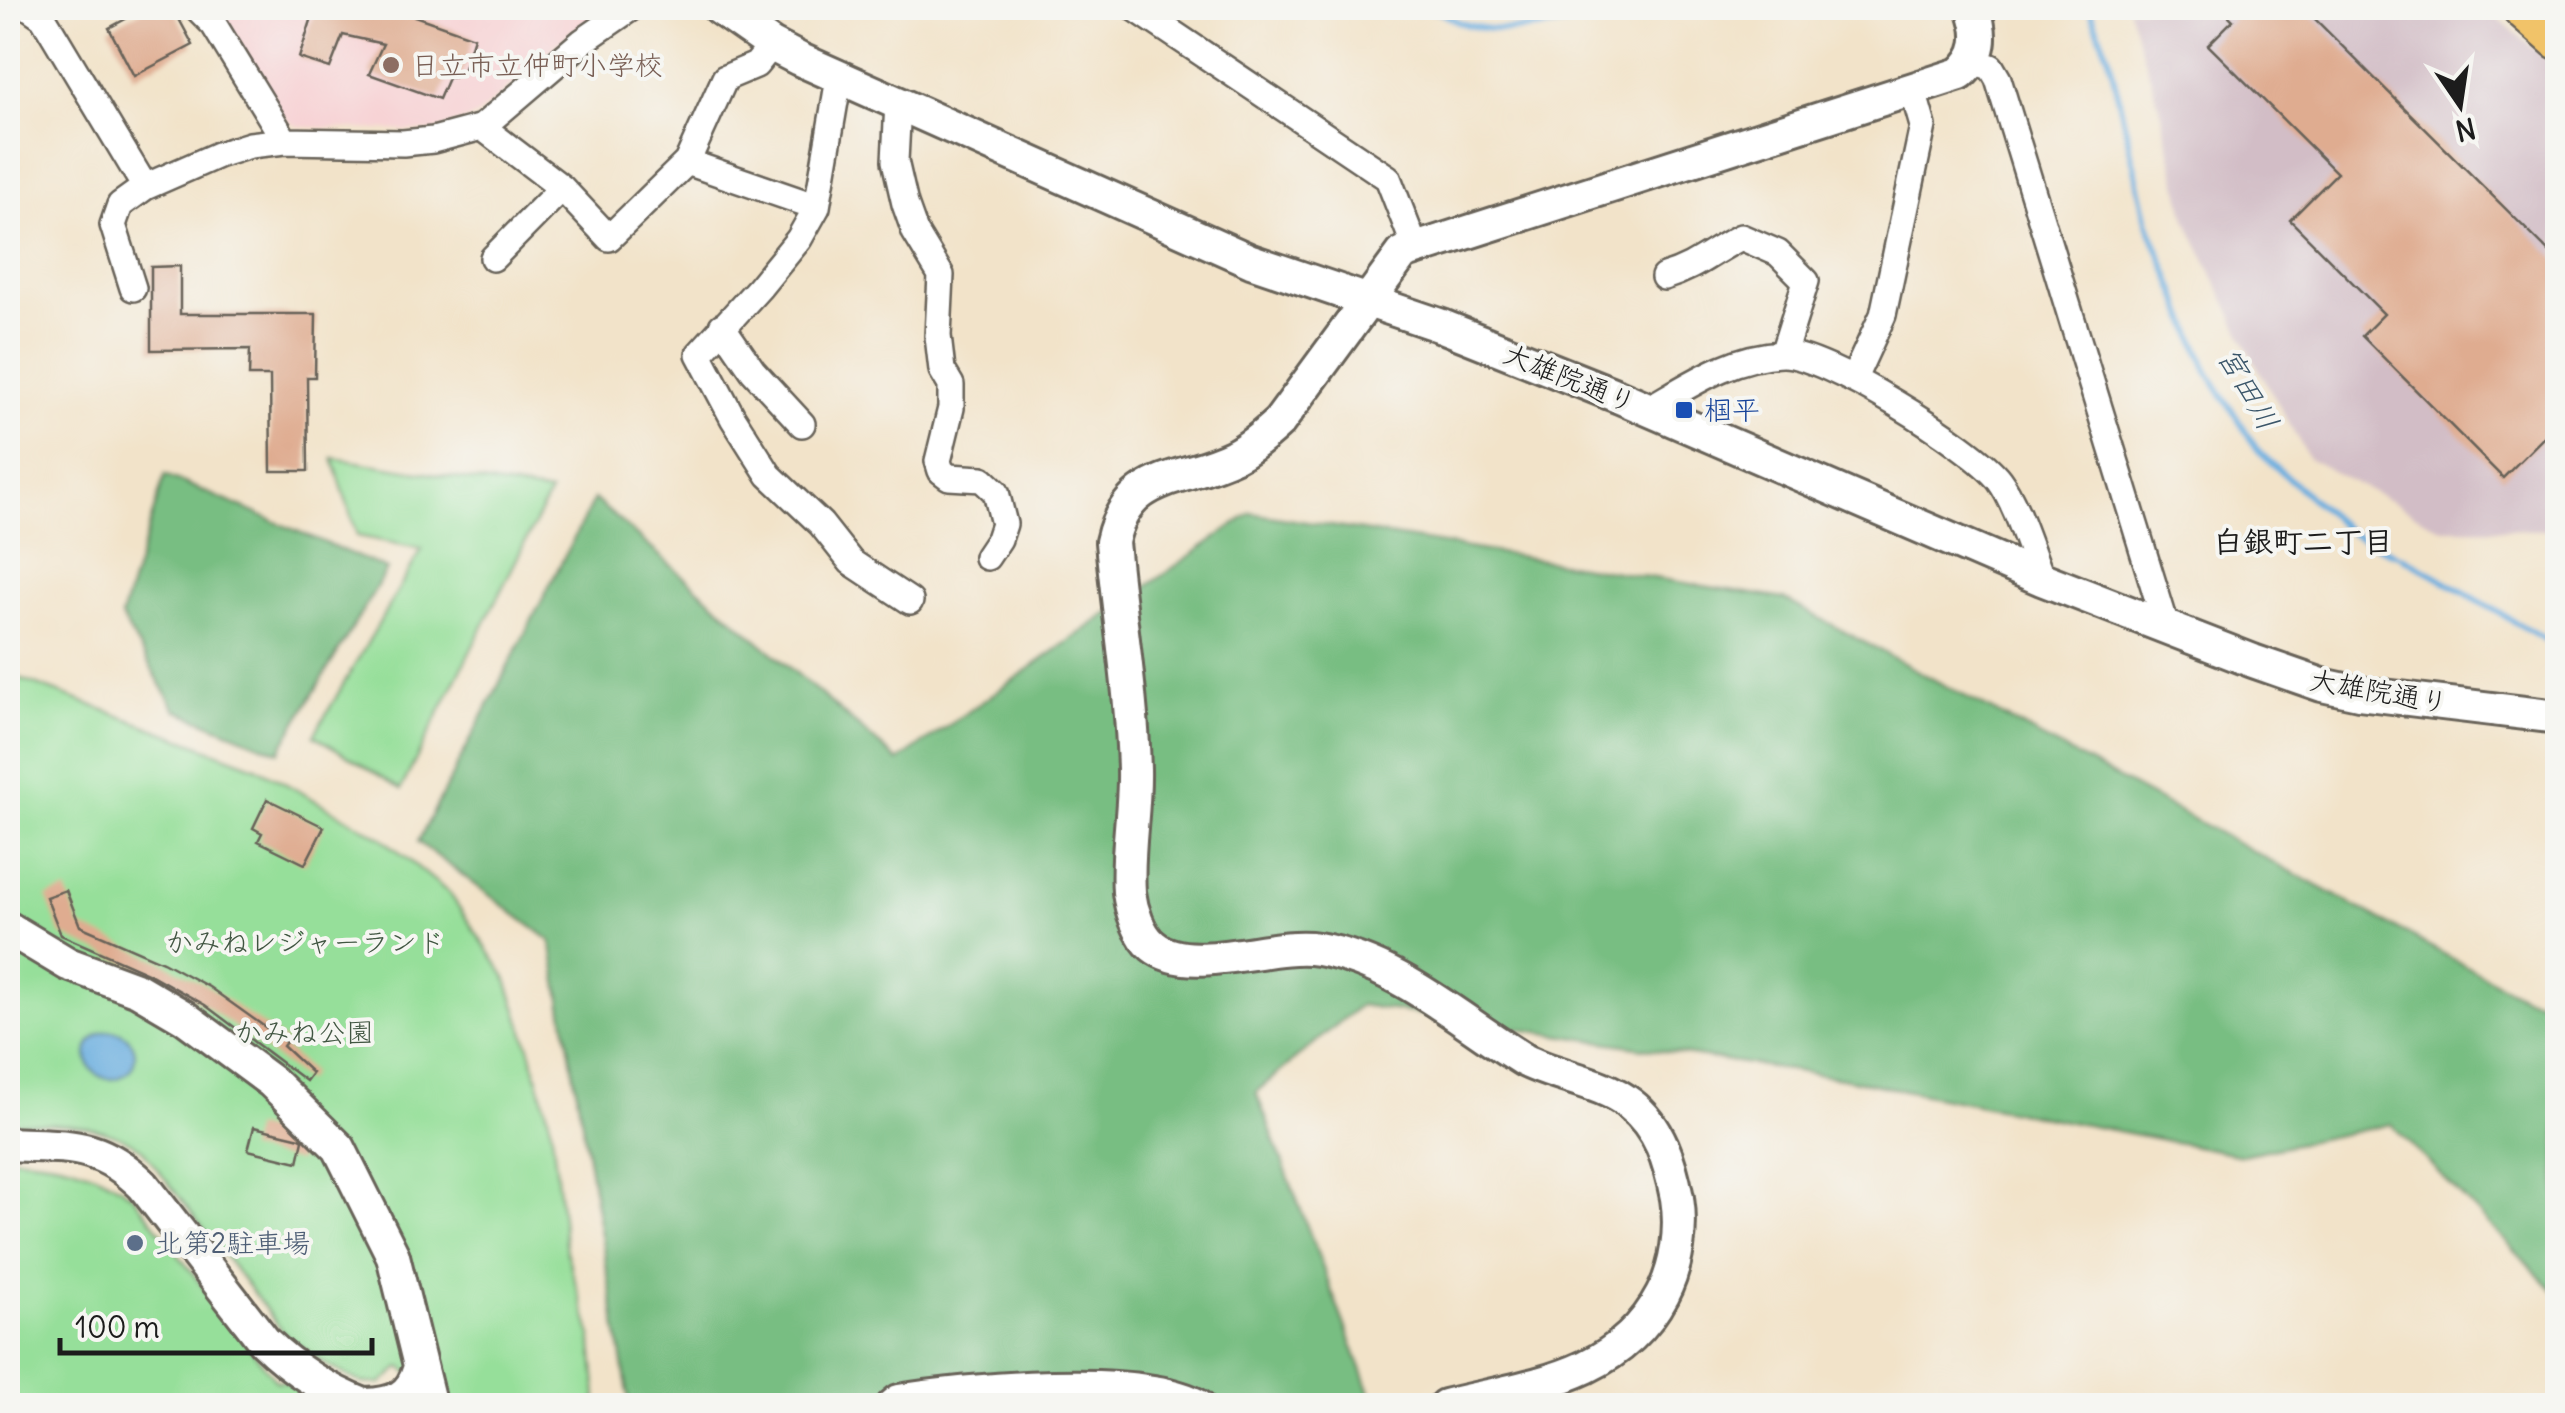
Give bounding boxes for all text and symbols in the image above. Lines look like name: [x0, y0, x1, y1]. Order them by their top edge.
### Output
place label: 日立市立仲町小学校: [411, 47, 663, 83]
marker: 日立市立仲町小学校: [380, 54, 402, 76]
north arrow: [2410, 55, 2510, 155]
text: N: [2452, 110, 2479, 149]
street label: 大雄院通り: [1498, 335, 1642, 421]
water label: 宮田川: [2210, 340, 2288, 437]
place label: 椢平: [1704, 392, 1760, 428]
marker: 椢平: [1673, 399, 1695, 421]
district label: 白銀町二丁目: [2213, 522, 2393, 560]
street label: 大雄院通り: [2307, 661, 2451, 721]
park label: かみねレジャーランド: [165, 924, 445, 960]
park label: かみね公園: [234, 1014, 374, 1050]
place label: 北第2駐車場: [155, 1225, 310, 1261]
marker: 北第2駐車場: [124, 1232, 146, 1254]
scale bar: [60, 1293, 372, 1355]
text: 100 m: [75, 1308, 160, 1346]

